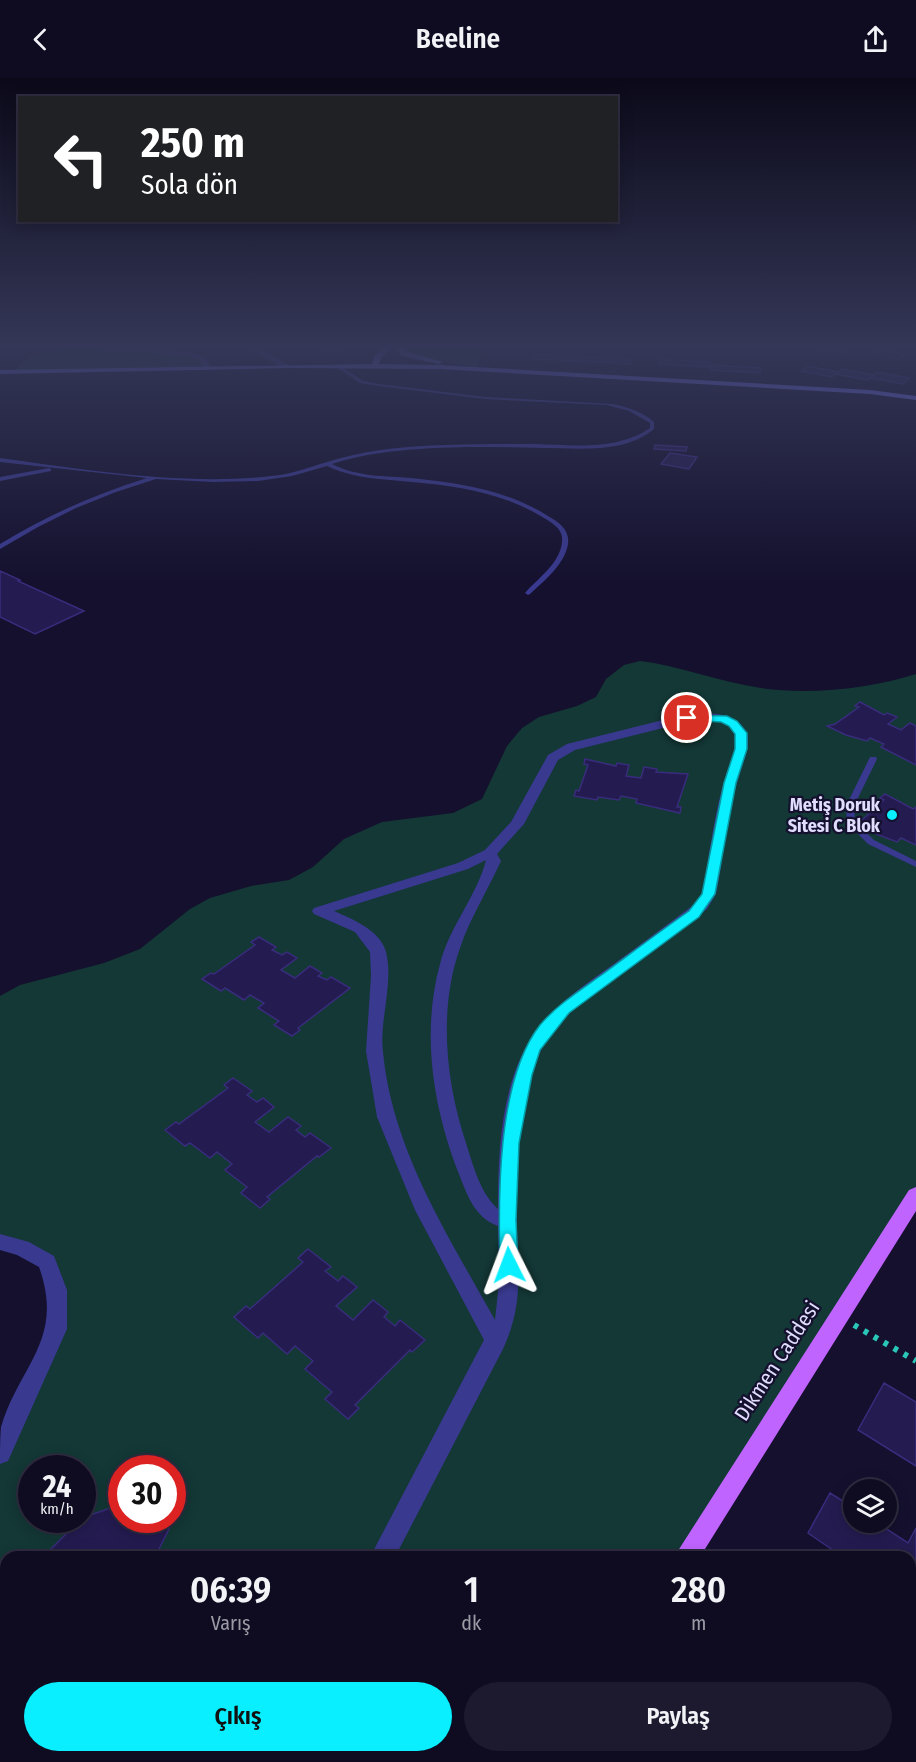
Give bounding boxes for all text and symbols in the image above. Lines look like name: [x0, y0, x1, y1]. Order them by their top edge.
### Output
icon: back: [24, 23, 57, 56]
text: Beeline: [416, 23, 500, 55]
icon: share: [859, 23, 892, 56]
text: 250 m: [141, 118, 245, 168]
icon: left: [42, 120, 120, 198]
text: Sola dön: [141, 169, 238, 201]
pin: [661, 692, 712, 743]
icon: arrive: [670, 701, 703, 734]
place label: Metiş Doruk Sitesi C Blok: [788, 794, 881, 837]
marker: Metiş Doruk Sitesi C Blok: [885, 808, 899, 822]
position arrow: [477, 1233, 541, 1297]
street label: Dikmen Caddesi: [729, 1296, 825, 1426]
speed limit sign: 30: [108, 1455, 186, 1533]
text: 24: [43, 1469, 71, 1505]
map controls: [843, 1479, 897, 1533]
button: layers: [843, 1479, 897, 1533]
text: km/h: [40, 1500, 74, 1518]
text: 06:39: [190, 1568, 271, 1612]
text: 1: [464, 1568, 479, 1612]
text: 280: [671, 1568, 726, 1612]
text: Varış: [211, 1611, 251, 1635]
text: dk: [461, 1611, 481, 1635]
text: m: [691, 1611, 706, 1635]
button: Çıkış: [24, 1682, 452, 1751]
button: Paylaş: [464, 1682, 892, 1751]

